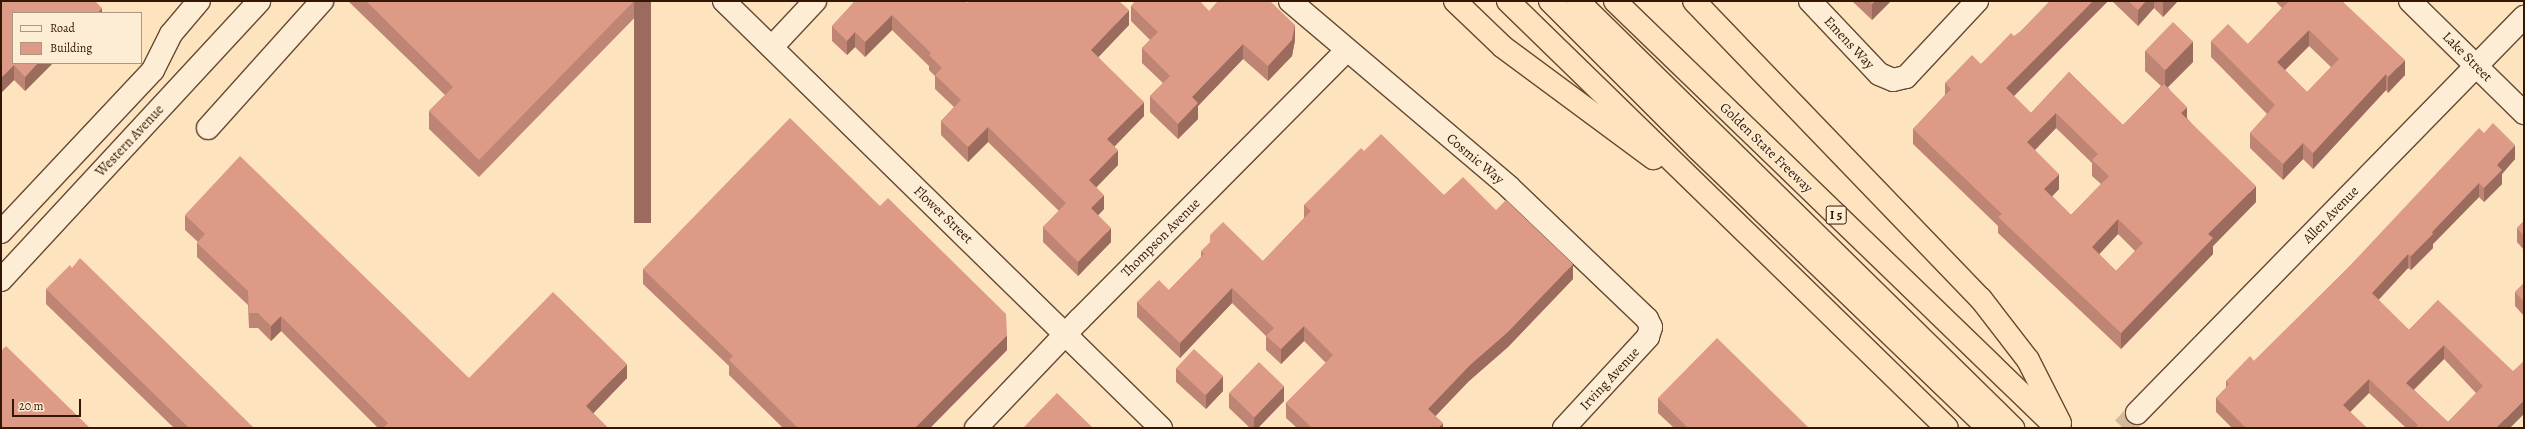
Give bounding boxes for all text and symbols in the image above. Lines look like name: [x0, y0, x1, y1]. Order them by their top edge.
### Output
legend: [12, 12, 142, 64]
street label: Emens Way: [1820, 13, 1878, 73]
text: Road: [50, 20, 75, 36]
street label: Lake Street: [2439, 29, 2495, 85]
text: Building: [50, 40, 92, 56]
street label: Golden State Freeway: [1716, 99, 1816, 197]
street label: Western Avenue: [92, 102, 168, 180]
street label: Cosmic Way: [1443, 130, 1507, 188]
street label: Flower Street: [910, 183, 976, 247]
street label: Allen Avenue: [2300, 183, 2362, 247]
street label: Thompson Avenue: [1118, 195, 1204, 281]
road number: I 5: [1825, 204, 1847, 226]
street label: Irving Avenue: [1577, 344, 1643, 414]
scale bar: [14, 391, 83, 417]
text: 20 m: [19, 398, 43, 414]

